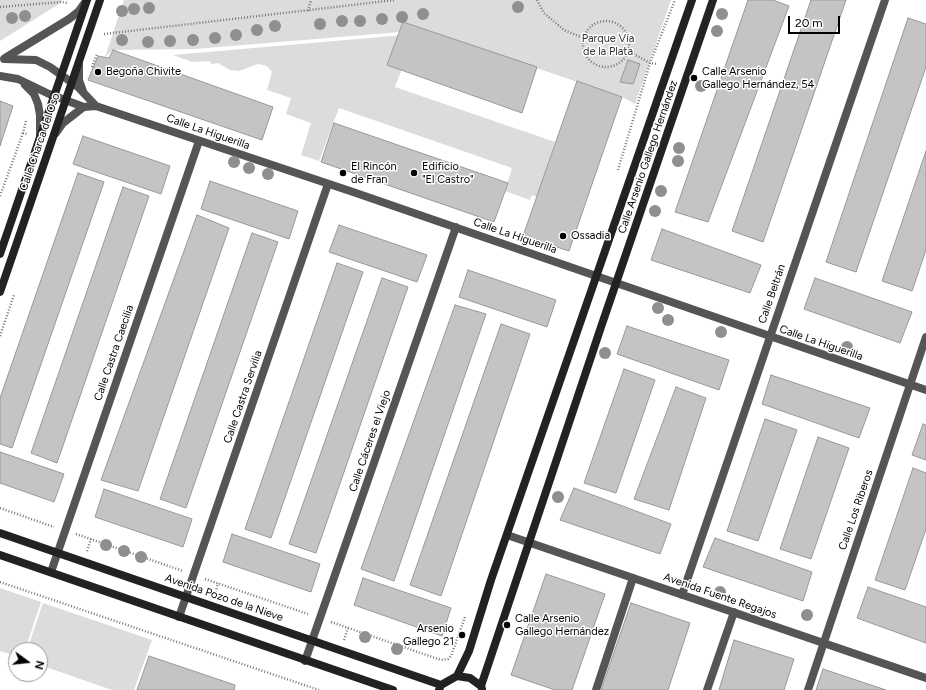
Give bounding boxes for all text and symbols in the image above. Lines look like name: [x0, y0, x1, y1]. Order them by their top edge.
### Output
scale bar: [790, 8, 842, 34]
text: 20 m: [795, 16, 823, 30]
park label: Parque Vía de la Plata: [582, 32, 634, 58]
place label: Begoña Chivite: [106, 65, 181, 79]
place label: Calle Arsenio Gallego Hernández, 54: [702, 65, 814, 91]
marker: Begoña Chivite: [93, 67, 103, 77]
marker: Calle Arsenio Gallego Hernández, 54: [689, 73, 699, 83]
street label: Calle Arsenio Gallego Hernández: [616, 79, 680, 235]
street label: Calle Charca del Oso: [17, 91, 63, 193]
street label: Calle La Higuerilla: [165, 112, 251, 152]
place label: El Rincón de Fran: [351, 160, 397, 186]
place label: Edificio "El Castro": [422, 160, 474, 186]
marker: El Rincón de Fran: [338, 168, 348, 178]
marker: Edificio "El Castro": [409, 168, 419, 178]
street label: Calle La Higuerilla: [472, 216, 558, 256]
place label: Ossadia: [571, 229, 610, 243]
marker: Ossadia: [558, 231, 568, 241]
street label: Calle Beltrán: [756, 263, 788, 325]
street label: Calle Castra Caecilia: [91, 303, 137, 403]
street label: Calle La Higuerilla: [778, 323, 864, 363]
street label: Calle Castra Servilia: [221, 349, 265, 445]
street label: Calle Cáceres el Viejo: [346, 388, 394, 494]
street label: Calle Los Riberos: [836, 468, 876, 552]
street label: Avenida Fuente Regajos: [662, 570, 778, 622]
street label: Avenida Pozo de la Nieve: [163, 572, 285, 624]
place label: Calle Arsenio Gallego Hernández: [515, 612, 609, 638]
marker: Calle Arsenio Gallego Hernández: [502, 620, 512, 630]
place label: Arsenio Gallego 21: [403, 622, 454, 648]
marker: Arsenio Gallego 21: [457, 630, 467, 640]
north arrow: [8, 642, 48, 682]
text: N: [32, 659, 46, 671]

